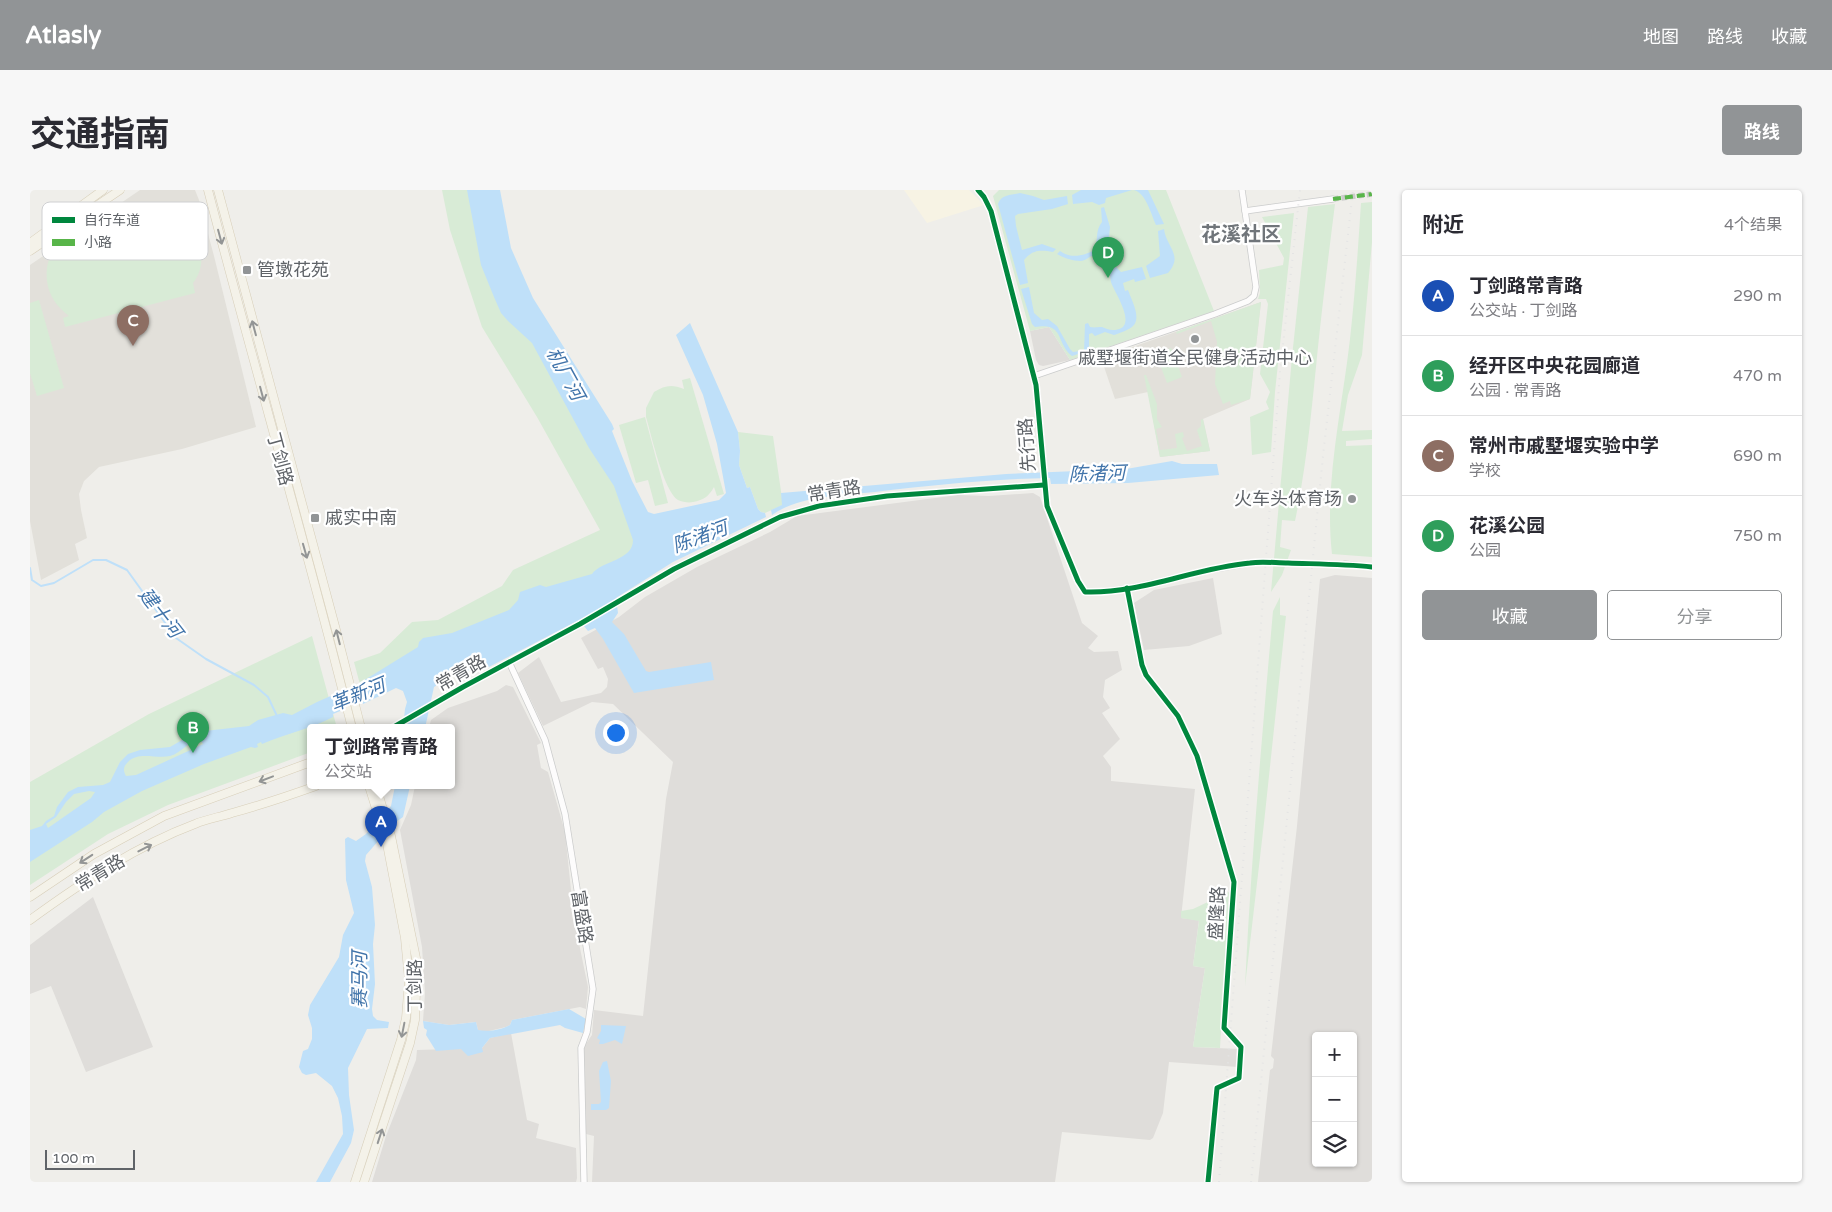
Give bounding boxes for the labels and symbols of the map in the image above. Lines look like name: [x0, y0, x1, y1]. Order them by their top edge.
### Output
legend: [42, 202, 208, 260]
text: 自行车道: [84, 212, 140, 229]
district label: 花溪社区: [1201, 223, 1281, 247]
one-way arrow: [216, 229, 225, 245]
text: 小路: [84, 234, 112, 251]
pin: D: [1092, 237, 1124, 278]
place label: 管墩花苑: [257, 259, 329, 281]
marker: 管墩花苑: [241, 264, 253, 276]
pin: C: [117, 305, 149, 346]
one-way arrow: [249, 320, 259, 336]
marker: 戚墅堰街道全民健身活动中心: [1189, 333, 1201, 345]
water label: 机厂河: [542, 344, 590, 408]
place label: 戚墅堰街道全民健身活动中心: [1078, 347, 1312, 369]
one-way arrow: [258, 386, 267, 402]
street label: 先行路: [1014, 417, 1040, 473]
street label: 丁剑路: [262, 430, 298, 488]
water label: 陈渚河: [1068, 462, 1130, 486]
street label: 常青路: [806, 476, 862, 506]
place label: 火车头体育场: [1234, 488, 1342, 510]
marker: 火车头体育场: [1346, 493, 1358, 505]
place label: 戚实中南: [325, 507, 397, 529]
marker: 戚实中南: [309, 512, 321, 524]
water label: 陈渚河: [669, 516, 734, 557]
one-way arrow: [301, 542, 311, 558]
water label: 建十河: [134, 584, 189, 645]
one-way arrow: [333, 629, 342, 645]
street label: 常青路: [432, 650, 490, 696]
water label: 革新河: [327, 673, 392, 716]
pin: B: [177, 712, 209, 753]
your location: [603, 720, 629, 746]
one-way arrow: [258, 775, 274, 784]
pin: A: [365, 806, 397, 847]
one-way arrow: [137, 842, 152, 852]
street label: 常青路: [71, 850, 129, 896]
one-way arrow: [79, 855, 93, 865]
street label: 盛隆路: [1205, 885, 1229, 941]
street label: 富盛路: [567, 889, 597, 945]
water label: 赛马河: [349, 948, 371, 1009]
street label: 丁剑路: [404, 959, 426, 1013]
one-way arrow: [398, 1022, 408, 1038]
one-way arrow: [375, 1128, 385, 1144]
scale bar: [45, 1147, 135, 1170]

